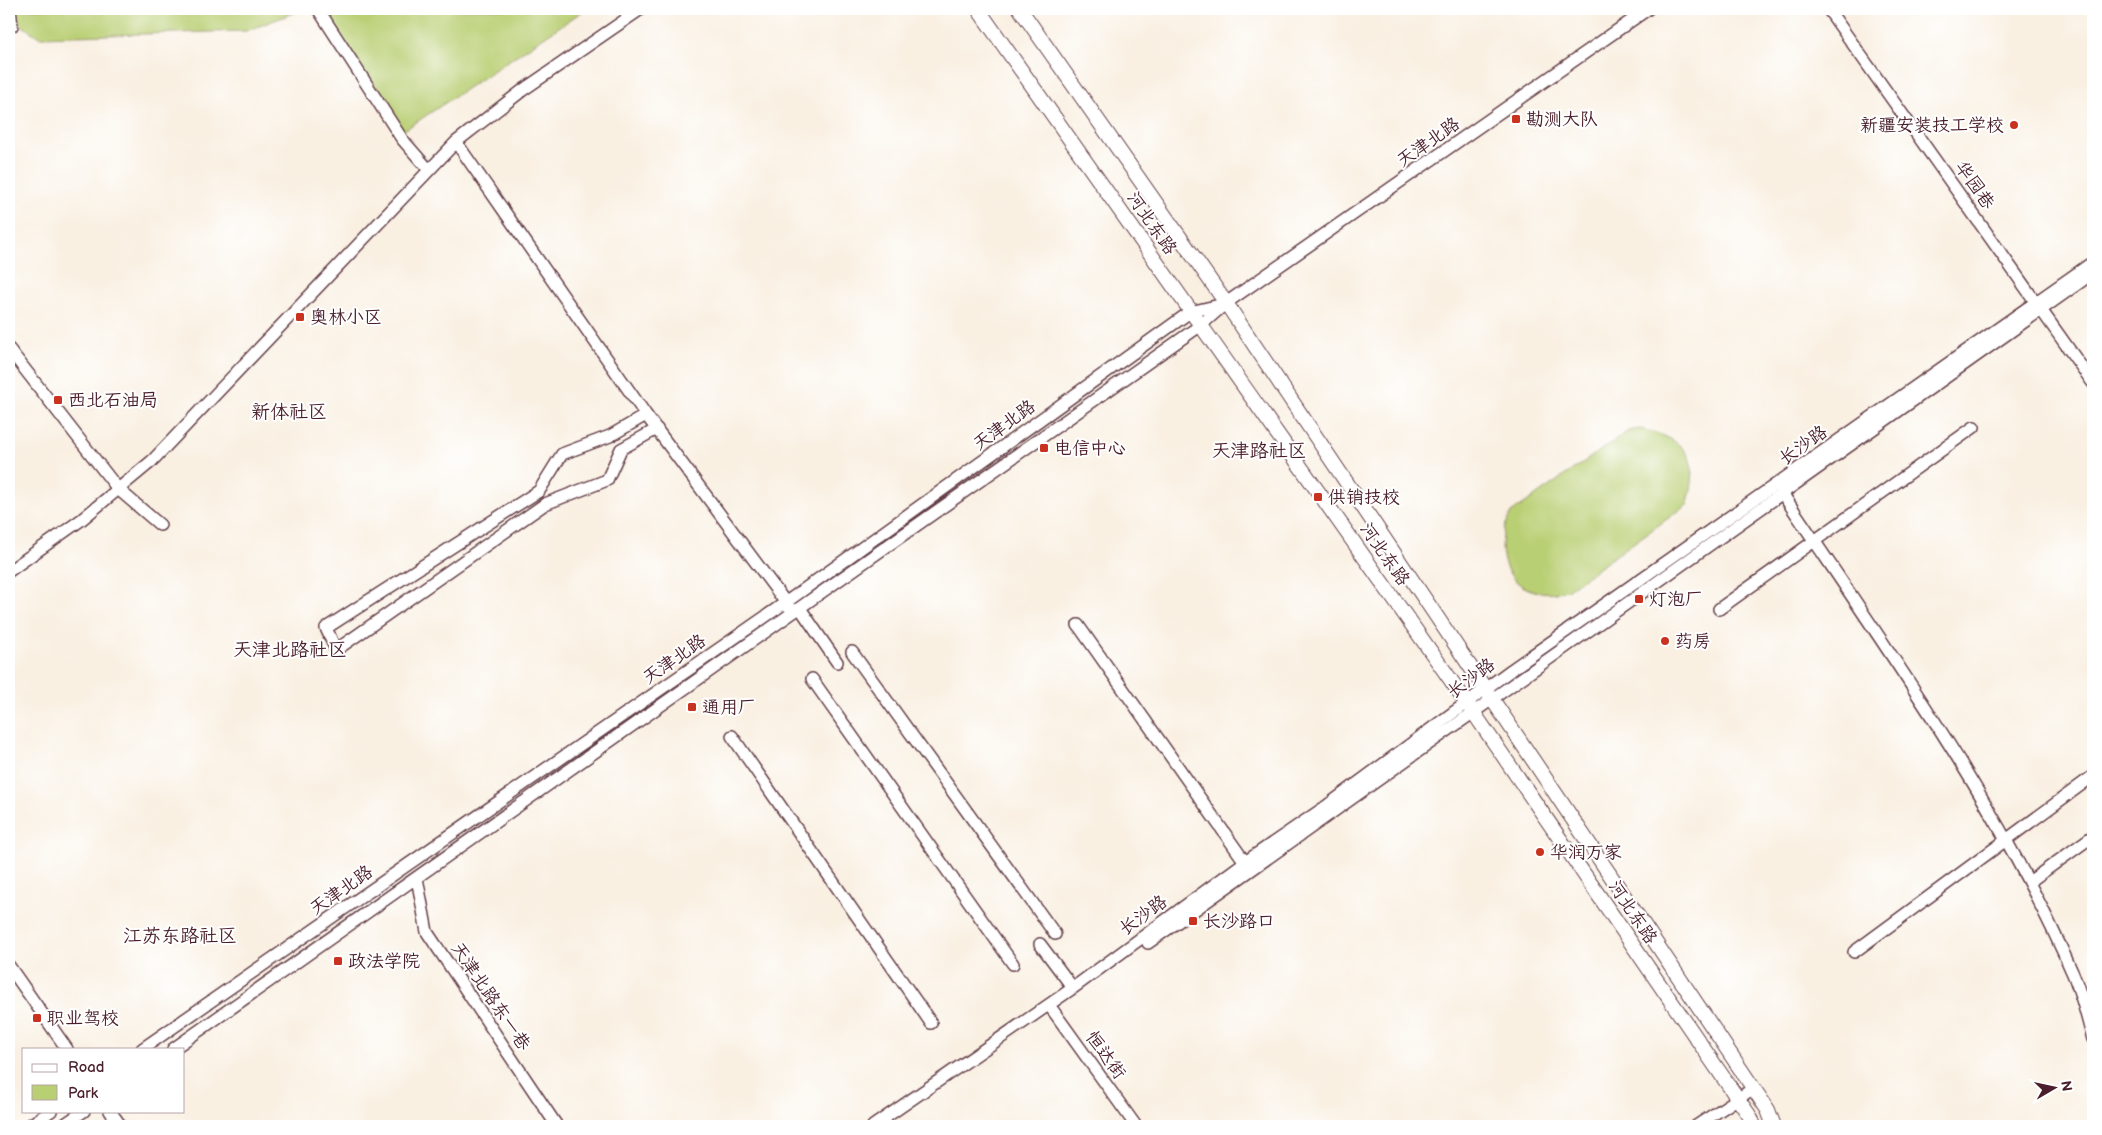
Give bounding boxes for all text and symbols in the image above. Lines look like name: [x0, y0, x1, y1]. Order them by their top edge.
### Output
place label: 勘测大队: [1526, 109, 1598, 130]
street label: 天津北路: [1393, 113, 1464, 172]
marker: 勘测大队: [1510, 113, 1522, 125]
place label: 新疆安装技工学校: [1860, 115, 2004, 136]
marker: 新疆安装技工学校: [2008, 119, 2020, 131]
street label: 华园巷: [1951, 157, 1999, 213]
street label: 河北东路: [1122, 188, 1181, 259]
place label: 奥林小区: [310, 307, 382, 328]
marker: 奥林小区: [294, 311, 306, 323]
place label: 西北石油局: [68, 390, 158, 411]
marker: 西北石油局: [52, 394, 64, 406]
street label: 天津北路: [969, 396, 1040, 455]
district label: 新体社区: [251, 401, 327, 424]
street label: 长沙路: [1775, 421, 1831, 469]
place label: 电信中心: [1054, 438, 1126, 459]
district label: 天津路社区: [1211, 440, 1307, 463]
marker: 电信中心: [1038, 442, 1050, 454]
place label: 供销技校: [1328, 487, 1400, 508]
marker: 供销技校: [1312, 491, 1324, 503]
street label: 河北东路: [1355, 519, 1414, 590]
place label: 灯泡厂: [1649, 589, 1703, 610]
marker: 灯泡厂: [1633, 593, 1645, 605]
street label: 天津北路: [639, 630, 710, 689]
place label: 药房: [1675, 631, 1711, 652]
marker: 药房: [1659, 635, 1671, 647]
district label: 天津北路社区: [233, 639, 347, 662]
street label: 长沙路: [1443, 654, 1499, 703]
place label: 通用厂: [702, 697, 756, 718]
marker: 通用厂: [686, 701, 698, 713]
place label: 华润万家: [1550, 842, 1622, 863]
marker: 华润万家: [1534, 846, 1546, 858]
street label: 天津北路: [306, 861, 377, 920]
street label: 河北东路: [1604, 877, 1661, 948]
street label: 长沙路: [1115, 891, 1171, 940]
place label: 长沙路口: [1203, 911, 1275, 932]
marker: 长沙路口: [1187, 915, 1199, 927]
district label: 江苏东路社区: [123, 925, 237, 948]
street label: 天津北路东一巷: [447, 938, 535, 1054]
place label: 政法学院: [348, 951, 420, 972]
marker: 政法学院: [332, 955, 344, 967]
place label: 职业驾校: [47, 1008, 119, 1029]
marker: 职业驾校: [31, 1012, 43, 1024]
street label: 恒达街: [1081, 1027, 1130, 1083]
legend: [22, 1048, 185, 1112]
text: Road: [68, 1058, 104, 1077]
north arrow: [2030, 1062, 2080, 1112]
text: N: [2057, 1080, 2076, 1093]
text: Park: [68, 1084, 99, 1103]

